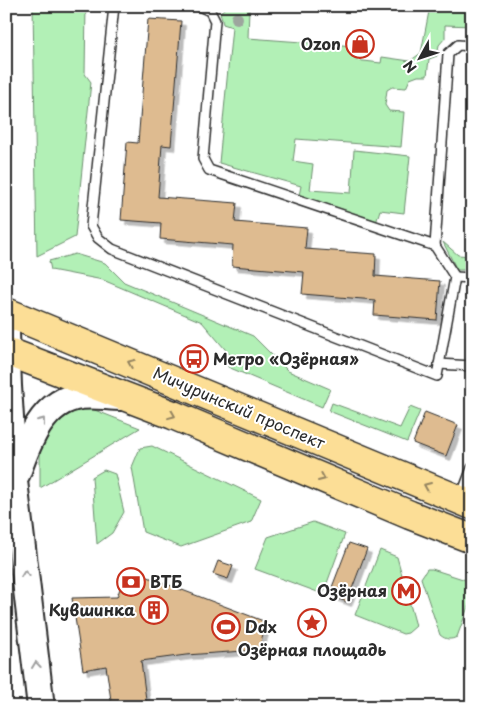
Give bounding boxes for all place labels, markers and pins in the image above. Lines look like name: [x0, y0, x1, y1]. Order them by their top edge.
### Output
shop icon: Ozon: [345, 29, 375, 59]
place label: Ozon: [301, 31, 341, 55]
bus stop icon: Метро «Озёрная»: [179, 344, 209, 374]
place label: Метро «Озёрная»: [213, 346, 359, 370]
bank icon: ВТБ: [116, 567, 146, 597]
place label: ВТБ: [150, 569, 182, 593]
metro station icon: Озёрная: [391, 576, 421, 606]
place label: Озёрная: [317, 578, 387, 602]
building icon: Кувшинка: [139, 595, 169, 625]
place label: Кувшинка: [49, 597, 135, 621]
place icon: Озёрная площадь: [297, 608, 327, 638]
sports icon: Ddx: [211, 612, 241, 642]
place label: Ddx: [245, 614, 277, 638]
place label: Озёрная площадь: [238, 637, 386, 661]

